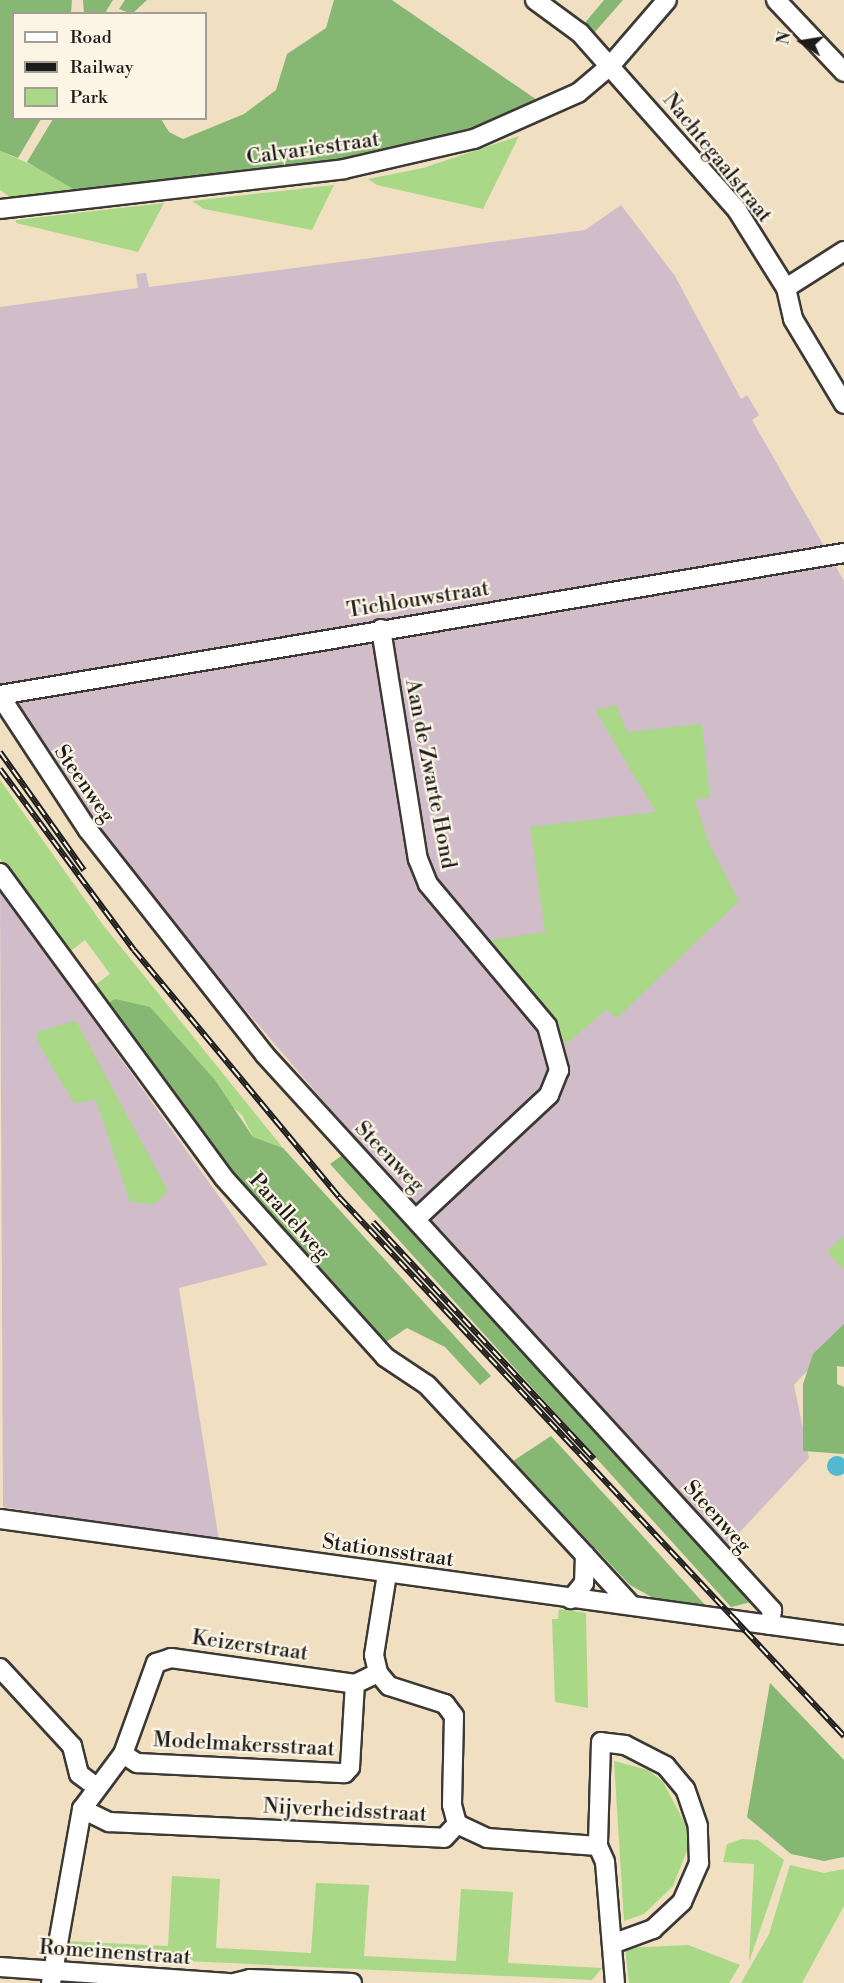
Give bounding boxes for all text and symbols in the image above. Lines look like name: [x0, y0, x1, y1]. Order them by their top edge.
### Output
legend: [12, 12, 207, 120]
north arrow: [772, 12, 832, 72]
text: Road: [70, 26, 112, 49]
text: N: [773, 30, 795, 47]
text: Railway: [70, 56, 133, 79]
text: Park: [70, 86, 107, 109]
street label: Nachtegaalstraat: [657, 88, 777, 228]
street label: Calvariestraat: [245, 127, 381, 171]
street label: Tichlouwstraat: [345, 576, 491, 624]
street label: Aan de Zwarte Hond: [399, 677, 461, 871]
street label: Steenweg: [48, 740, 120, 828]
street label: Steenweg: [349, 1116, 429, 1198]
street label: Parallelweg: [243, 1168, 335, 1266]
street label: Steenweg: [678, 1476, 756, 1558]
street label: Stationsstraat: [320, 1529, 456, 1573]
street label: Keizerstraat: [190, 1625, 310, 1667]
street label: Modelmakersstraat: [152, 1728, 336, 1762]
street label: Nijverheidsstraat: [262, 1794, 428, 1828]
street label: Romeinenstraat: [38, 1935, 192, 1971]

